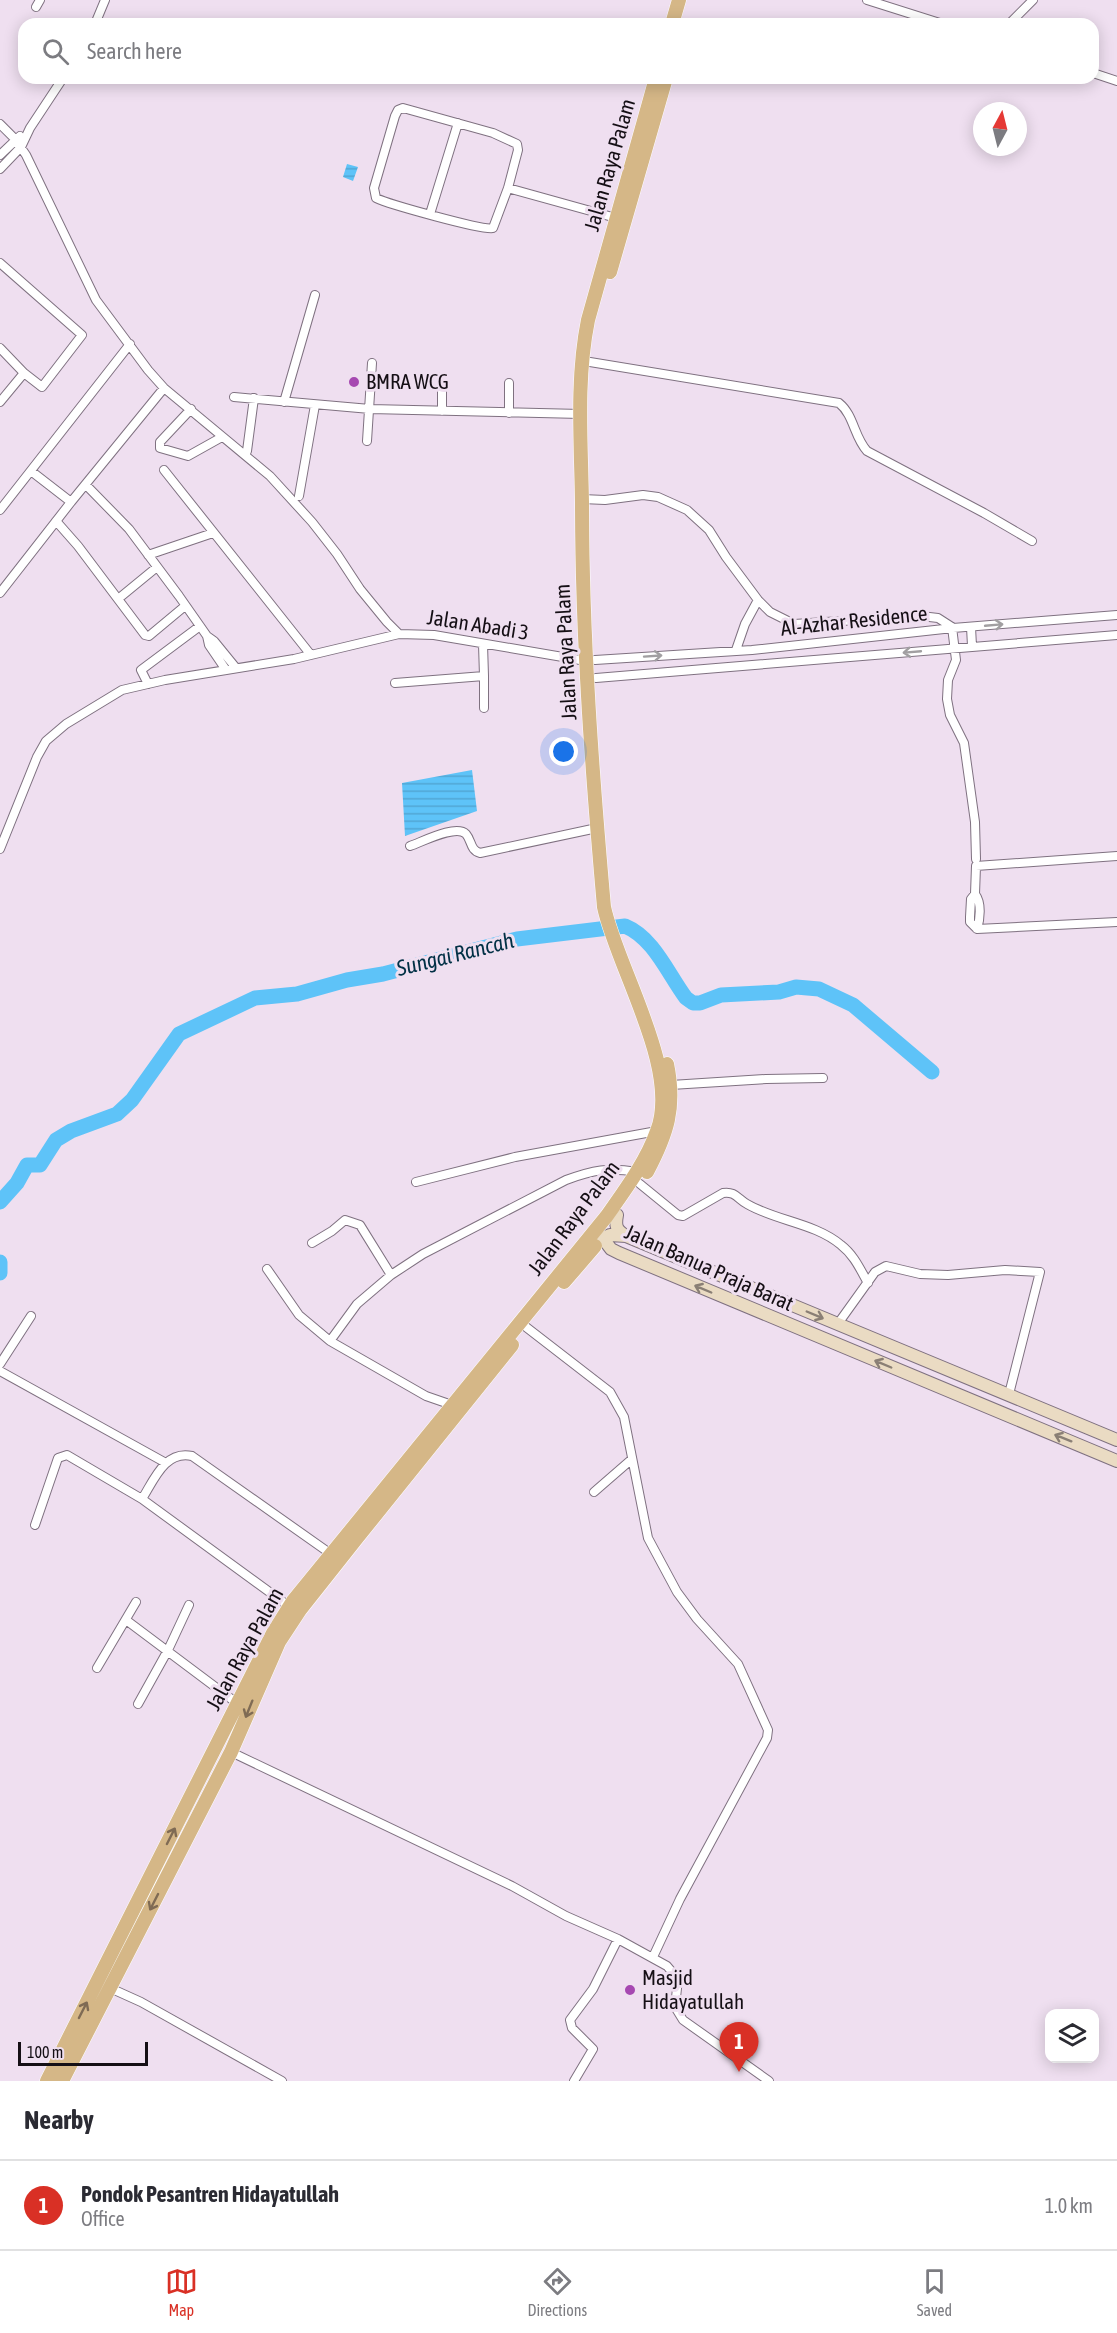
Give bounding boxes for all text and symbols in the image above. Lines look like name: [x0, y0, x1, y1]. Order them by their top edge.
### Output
search box: [18, 18, 1099, 84]
icon: search: [39, 35, 72, 68]
text: Search here: [87, 38, 182, 64]
street label: Jalan Raya Palam: [579, 96, 639, 234]
north arrow: [973, 102, 1027, 156]
place label: BMRA WCG: [366, 369, 449, 393]
marker: BMRA WCG: [347, 375, 361, 389]
street label: Jalan Raya Palam: [549, 583, 581, 721]
street label: Al-Azhar Residence: [779, 600, 928, 640]
street label: Jalan Abadi 3: [426, 604, 531, 644]
one-way arrow: [983, 619, 1003, 630]
one-way arrow: [903, 647, 923, 658]
one-way arrow: [643, 650, 663, 661]
your location: [549, 737, 578, 766]
water label: Sungai Rancah: [393, 927, 517, 981]
street label: Jalan Raya Palam: [523, 1156, 624, 1279]
street label: Jalan Banua Praja Barat: [621, 1219, 798, 1315]
one-way arrow: [694, 1283, 713, 1294]
one-way arrow: [806, 1310, 824, 1321]
one-way arrow: [874, 1358, 892, 1369]
one-way arrow: [1054, 1432, 1073, 1443]
street label: Jalan Raya Palam: [201, 1583, 288, 1714]
one-way arrow: [243, 1699, 254, 1717]
one-way arrow: [165, 1828, 177, 1845]
one-way arrow: [147, 1893, 159, 1911]
place label: Masjid Hidayatullah: [642, 1965, 744, 2013]
marker: Masjid Hidayatullah: [623, 1983, 637, 1997]
one-way arrow: [77, 2001, 89, 2019]
map controls: [1045, 2009, 1099, 2063]
button: layers: [1045, 2009, 1099, 2063]
pin: 1: [720, 2022, 758, 2072]
scale bar: [18, 2039, 148, 2066]
text: 100 m: [27, 2043, 63, 2061]
text: Nearby: [24, 2105, 94, 2135]
text: Pondok Pesantren Hidayatullah: [81, 2181, 339, 2207]
text: 1: [39, 2194, 48, 2217]
text: 1.0 km: [1045, 2194, 1093, 2217]
text: Office: [81, 2207, 125, 2230]
tab: Map: [165, 2265, 198, 2319]
tab: Directions: [527, 2265, 587, 2319]
tab: Saved: [917, 2265, 952, 2319]

